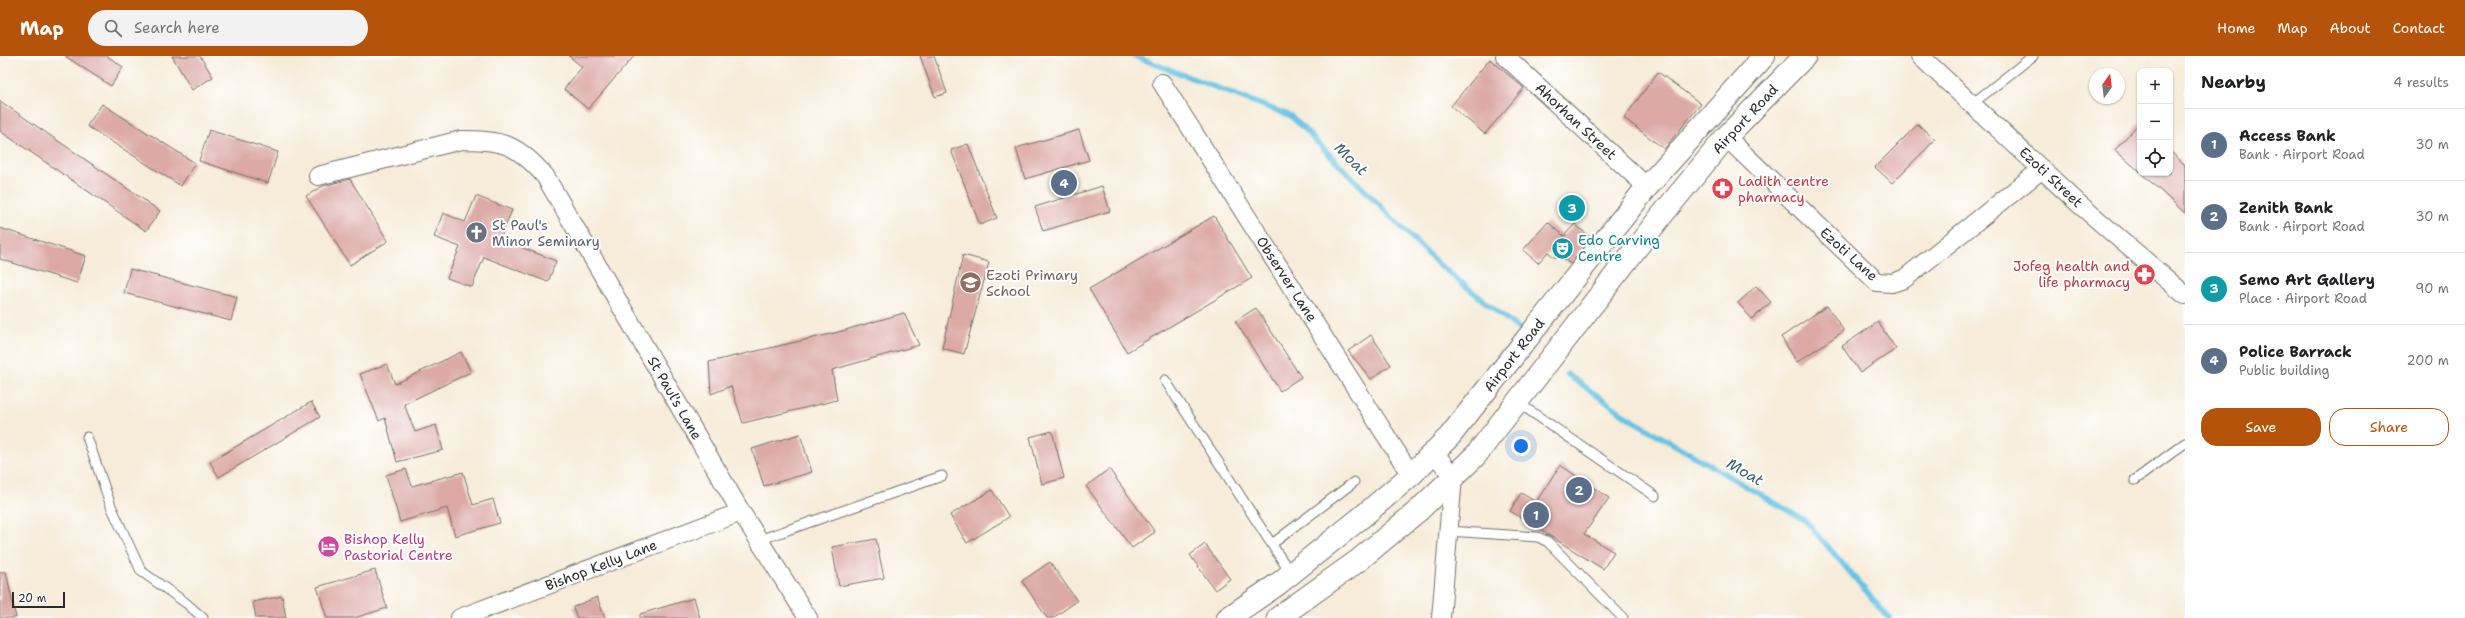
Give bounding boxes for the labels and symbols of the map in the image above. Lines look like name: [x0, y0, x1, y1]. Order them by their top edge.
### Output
north arrow: [2089, 68, 2125, 104]
street label: Ahorhan Street: [1532, 79, 1620, 163]
street label: Airport Road: [1708, 80, 1782, 158]
water label: Moat: [1330, 138, 1372, 180]
street label: Ezoti Street: [2015, 143, 2087, 211]
pin: 4: [1051, 168, 1077, 198]
place label: Ladith centre pharmacy: [1738, 172, 1829, 206]
pharmacy icon: Ladith centre pharmacy: [1709, 176, 1735, 202]
pin: 3: [1559, 193, 1585, 223]
place label: St Paul's Minor Seminary: [492, 216, 600, 250]
church icon: St Paul's Minor Seminary: [463, 220, 489, 246]
street label: Ezoti Lane: [1816, 223, 1882, 285]
place label: Edo Carving Centre: [1578, 231, 1660, 265]
street label: Observer Lane: [1253, 233, 1321, 325]
theatre icon: Edo Carving Centre: [1549, 235, 1575, 261]
place label: Jofeg health and life pharmacy: [2013, 257, 2130, 291]
pharmacy icon: Jofeg health and life pharmacy: [2132, 261, 2158, 287]
place label: Ezoti Primary School: [986, 266, 1078, 300]
school or university icon: Ezoti Primary School: [957, 270, 983, 296]
street label: Airport Road: [1480, 314, 1548, 395]
street label: St Paul's Lane: [644, 353, 706, 443]
your location: [1511, 436, 1531, 456]
water label: Moat: [1723, 454, 1767, 491]
pin: 2: [1566, 475, 1592, 505]
pin: 1: [1523, 500, 1549, 530]
place label: Bishop Kelly Pastorial Centre: [344, 530, 453, 564]
hotel icon: Bishop Kelly Pastorial Centre: [315, 534, 341, 560]
street label: Bishop Kelly Lane: [543, 535, 659, 595]
scale bar: [12, 590, 65, 609]

